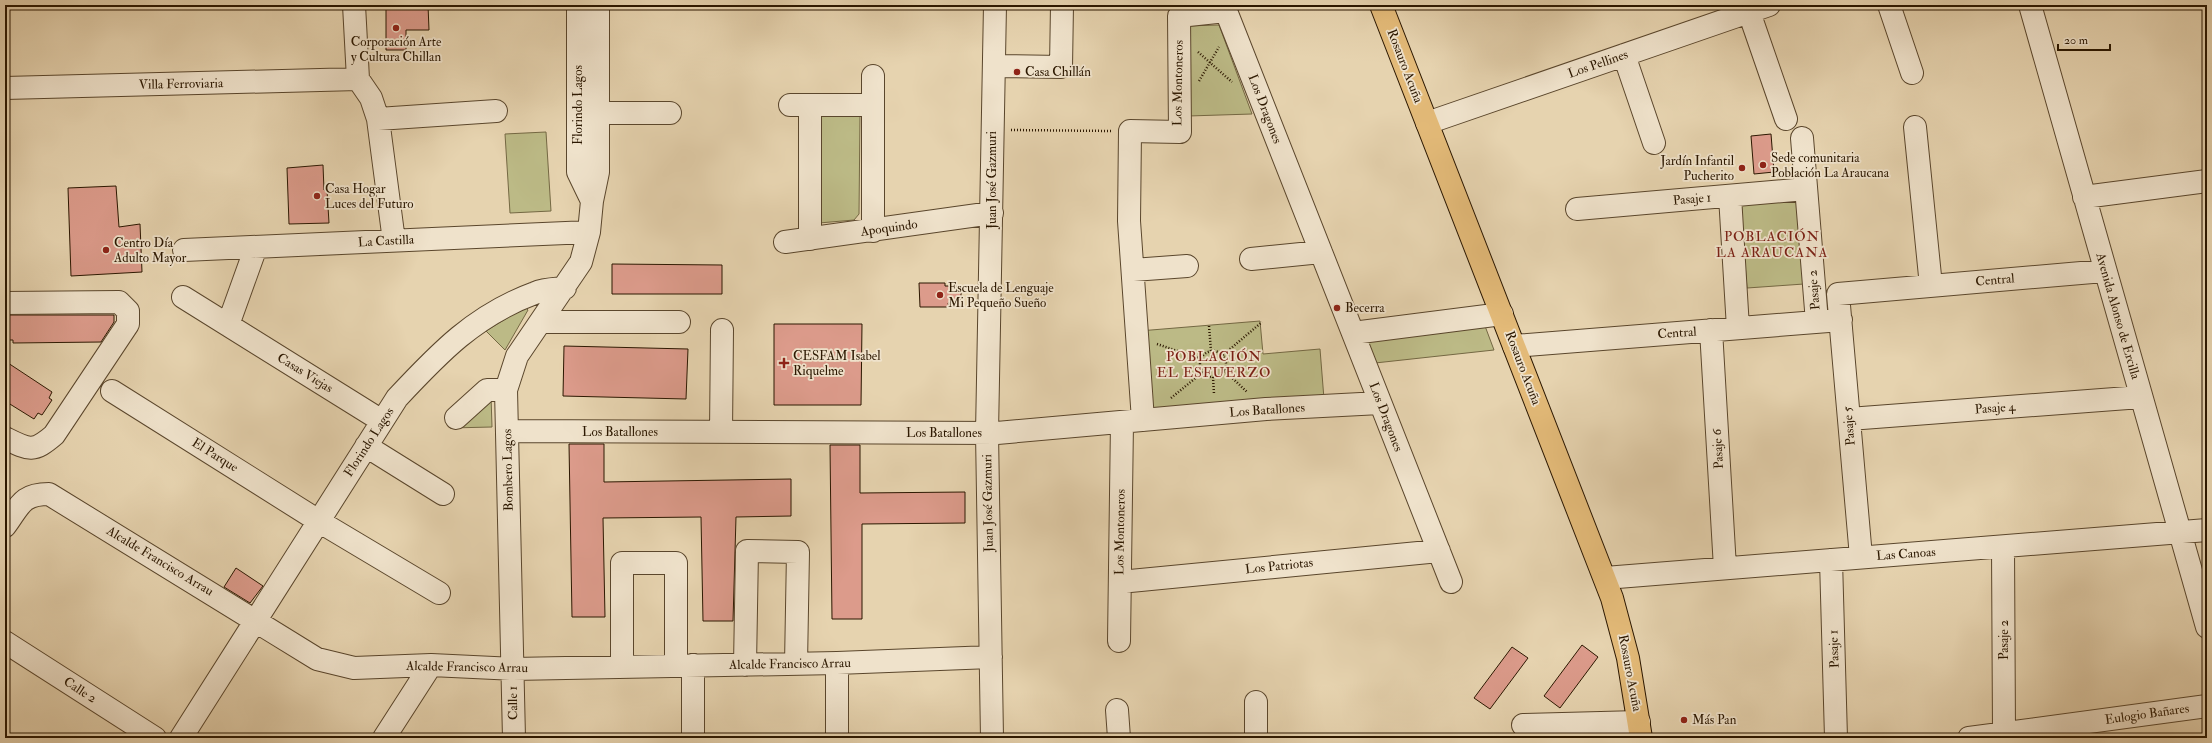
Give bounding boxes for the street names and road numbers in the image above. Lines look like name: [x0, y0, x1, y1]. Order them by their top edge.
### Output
street label: Rosauro Acuña: [1384, 27, 1427, 106]
street label: Los Montoneros: [1169, 39, 1187, 126]
street label: Los Pellines: [1566, 46, 1631, 82]
street label: Florindo Lagos: [570, 65, 586, 145]
street label: Los Dragones: [1244, 72, 1286, 146]
street label: Villa Ferroviaria: [139, 75, 224, 93]
street label: Juan José Gazmuri: [984, 130, 1000, 230]
street label: Pasaje 1: [1672, 189, 1712, 209]
street label: Apoquindo: [858, 216, 919, 241]
street label: La Castilla: [357, 231, 415, 250]
street label: Avenida Alonso de Ercilla: [2092, 250, 2144, 382]
street label: Pasaje 2: [1805, 269, 1823, 311]
street label: Central: [1975, 270, 2016, 290]
street label: Central: [1657, 324, 1698, 342]
street label: Rosauro Acuña: [1502, 329, 1545, 408]
street label: Casas Viejas: [274, 350, 336, 397]
street label: Los Dragones: [1365, 380, 1407, 454]
street label: Los Batallones: [1229, 399, 1306, 421]
street label: Pasaje 4: [1974, 399, 2017, 417]
street label: Florindo Lagos: [341, 404, 398, 480]
street label: Pasaje 5: [1839, 405, 1859, 446]
street label: Los Batallones: [582, 424, 658, 440]
street label: Los Batallones: [906, 425, 982, 441]
street label: Pasaje 6: [1709, 427, 1727, 469]
street label: Bombero Lagos: [499, 428, 517, 511]
street label: El Parque: [189, 434, 242, 476]
street label: Juan José Gazmuri: [979, 453, 997, 553]
street label: Los Montoneros: [1111, 488, 1129, 575]
street label: Alcalde Francisco Arrau: [103, 522, 217, 599]
street label: Las Canoas: [1876, 544, 1937, 564]
street label: Los Patriotas: [1244, 554, 1314, 578]
street label: Pasaje 2: [1996, 619, 2012, 660]
street label: Pasaje 1: [1825, 629, 1843, 668]
street label: Rosauro Acuña: [1615, 633, 1645, 713]
street label: Alcalde Francisco Arrau: [728, 655, 851, 673]
street label: Alcalde Francisco Arrau: [405, 658, 528, 676]
street label: Calle 2: [60, 673, 100, 707]
street label: Calle 1: [505, 685, 521, 720]
street label: Eulogio Bañares: [2104, 700, 2191, 728]

